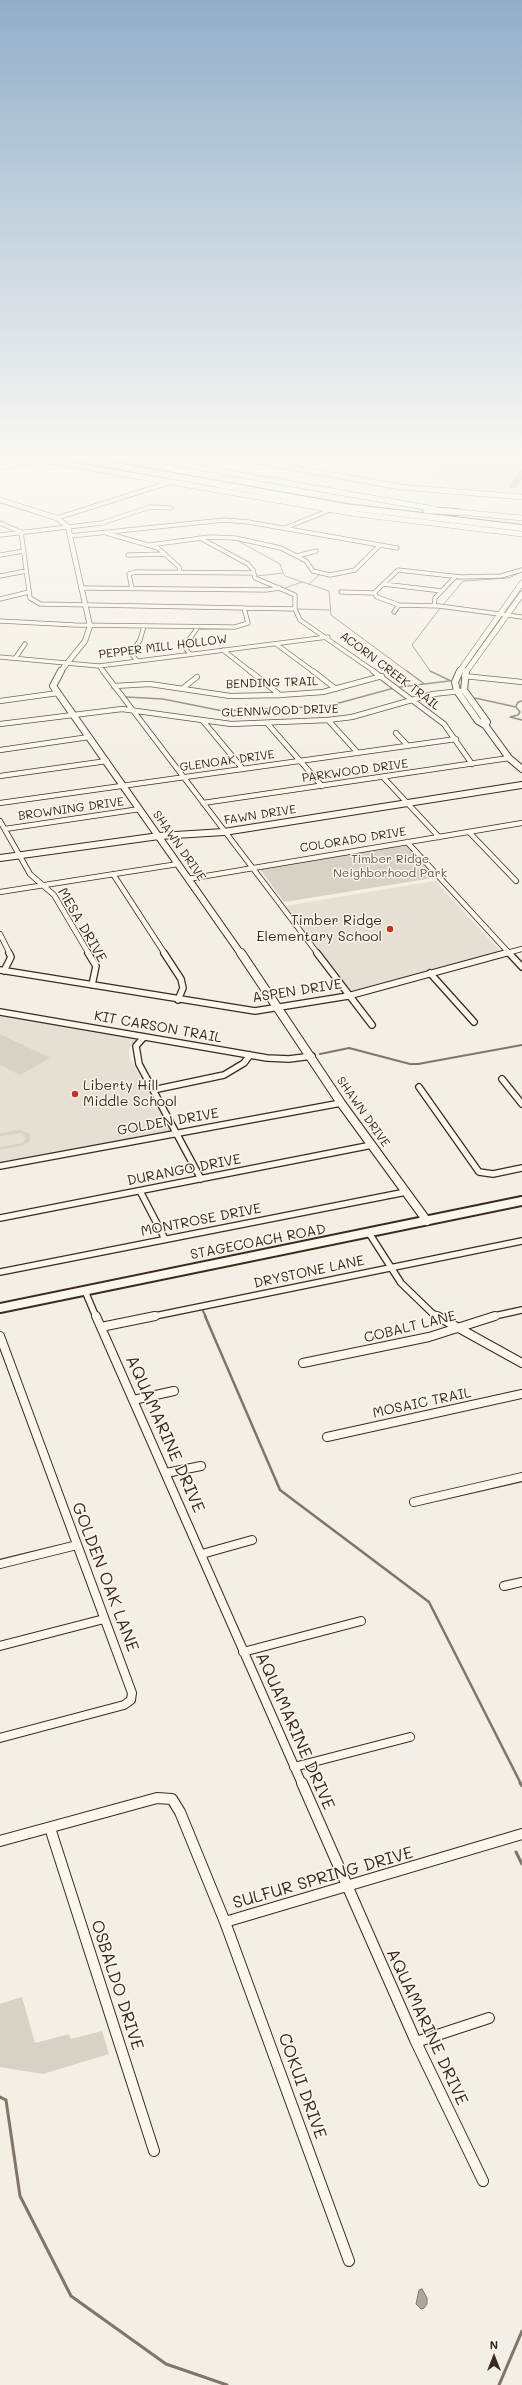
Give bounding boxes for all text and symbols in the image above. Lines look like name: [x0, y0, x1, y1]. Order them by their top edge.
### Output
street label: ACORN CREEK TRAIL: [337, 629, 443, 713]
street label: PEPPER MILL HOLLOW: [98, 632, 228, 662]
street label: BENDING TRAIL: [226, 674, 318, 692]
street label: GLENNWOOD DRIVE: [221, 702, 339, 720]
street label: GLENOAK DRIVE: [179, 747, 275, 775]
street label: PARKWOOD DRIVE: [301, 756, 409, 786]
street label: BROWNING DRIVE: [17, 794, 125, 824]
street label: FAWN DRIVE: [223, 802, 297, 828]
street label: SHAWN DRIVE: [149, 808, 209, 884]
street label: COLORADO DRIVE: [299, 824, 407, 856]
park label: Timber Ridge Neighborhood Park: [333, 852, 447, 880]
street label: MESA DRIVE: [54, 885, 110, 965]
place label: Timber Ridge Elementary School: [256, 913, 382, 946]
marker: Timber Ridge Elementary School: [385, 924, 395, 934]
street label: ASPEN DRIVE: [251, 976, 343, 1006]
street label: KIT CARSON TRAIL: [93, 1008, 223, 1046]
street label: SHAWN DRIVE: [333, 1074, 393, 1150]
place label: Liberty Hill Middle School: [83, 1078, 177, 1110]
marker: Liberty Hill Middle School: [70, 1089, 80, 1099]
street label: GOLDEN DRIVE: [116, 1105, 220, 1139]
street label: DURANGO DRIVE: [126, 1151, 242, 1189]
street label: MONTROSE DRIVE: [139, 1200, 263, 1240]
street label: STAGECOACH ROAD: [189, 1221, 327, 1263]
street label: DRYSTONE LANE: [252, 1252, 366, 1292]
street label: COBALT LANE: [362, 1307, 458, 1347]
street label: AQUAMARINE DRIVE: [121, 1352, 209, 1516]
street label: MOSAIC TRAIL: [371, 1384, 473, 1422]
street label: GOLDEN OAK LANE: [67, 1499, 143, 1655]
street label: AQUAMARINE DRIVE: [251, 1649, 339, 1813]
street label: SULFUR SPRING DRIVE: [230, 1842, 416, 1914]
street label: OSBALDO DRIVE: [86, 1917, 148, 2053]
street label: AQUAMARINE DRIVE: [382, 1946, 472, 2108]
street label: COKUI DRIVE: [273, 2030, 331, 2142]
north arrow: [474, 2337, 514, 2377]
text: N: [490, 2337, 498, 2352]

